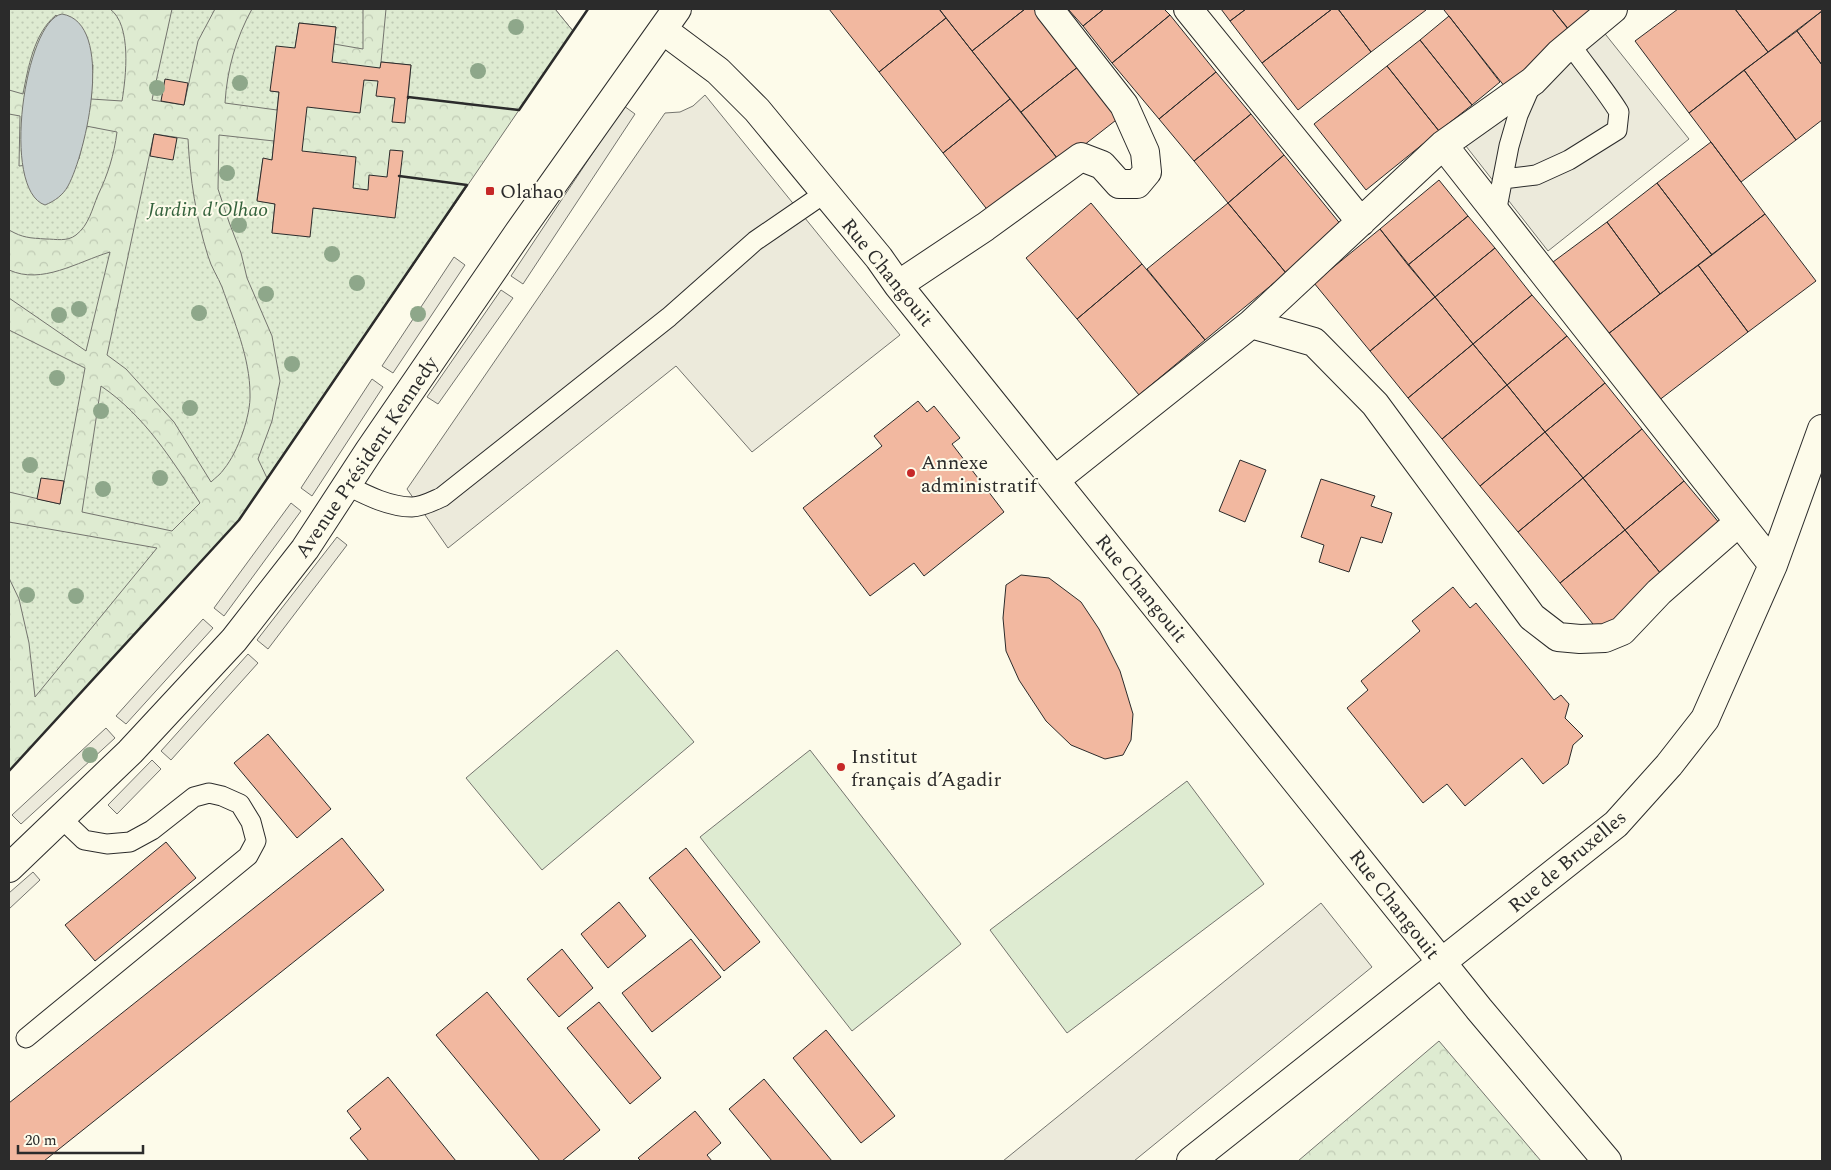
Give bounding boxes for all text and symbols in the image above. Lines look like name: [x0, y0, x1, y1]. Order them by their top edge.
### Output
place label: Olahao: [500, 177, 564, 207]
marker: Olahao: [484, 185, 496, 197]
park label: Jardin d'Olhao: [146, 195, 268, 225]
street label: Rue Changouit: [834, 212, 941, 334]
street label: Avenue Président Kennedy: [288, 349, 447, 565]
place label: Annexe administratif: [921, 448, 1039, 501]
marker: Annexe administratif: [905, 467, 917, 479]
street label: Rue Changouit: [1088, 528, 1195, 650]
place label: Institut français d’Agadir: [851, 742, 1002, 795]
marker: Institut français d’Agadir: [835, 761, 847, 773]
street label: Rue de Bruxelles: [1502, 803, 1634, 920]
street label: Rue Changouit: [1342, 843, 1447, 966]
scale bar: [18, 1122, 142, 1154]
text: 20 m: [25, 1129, 57, 1152]

